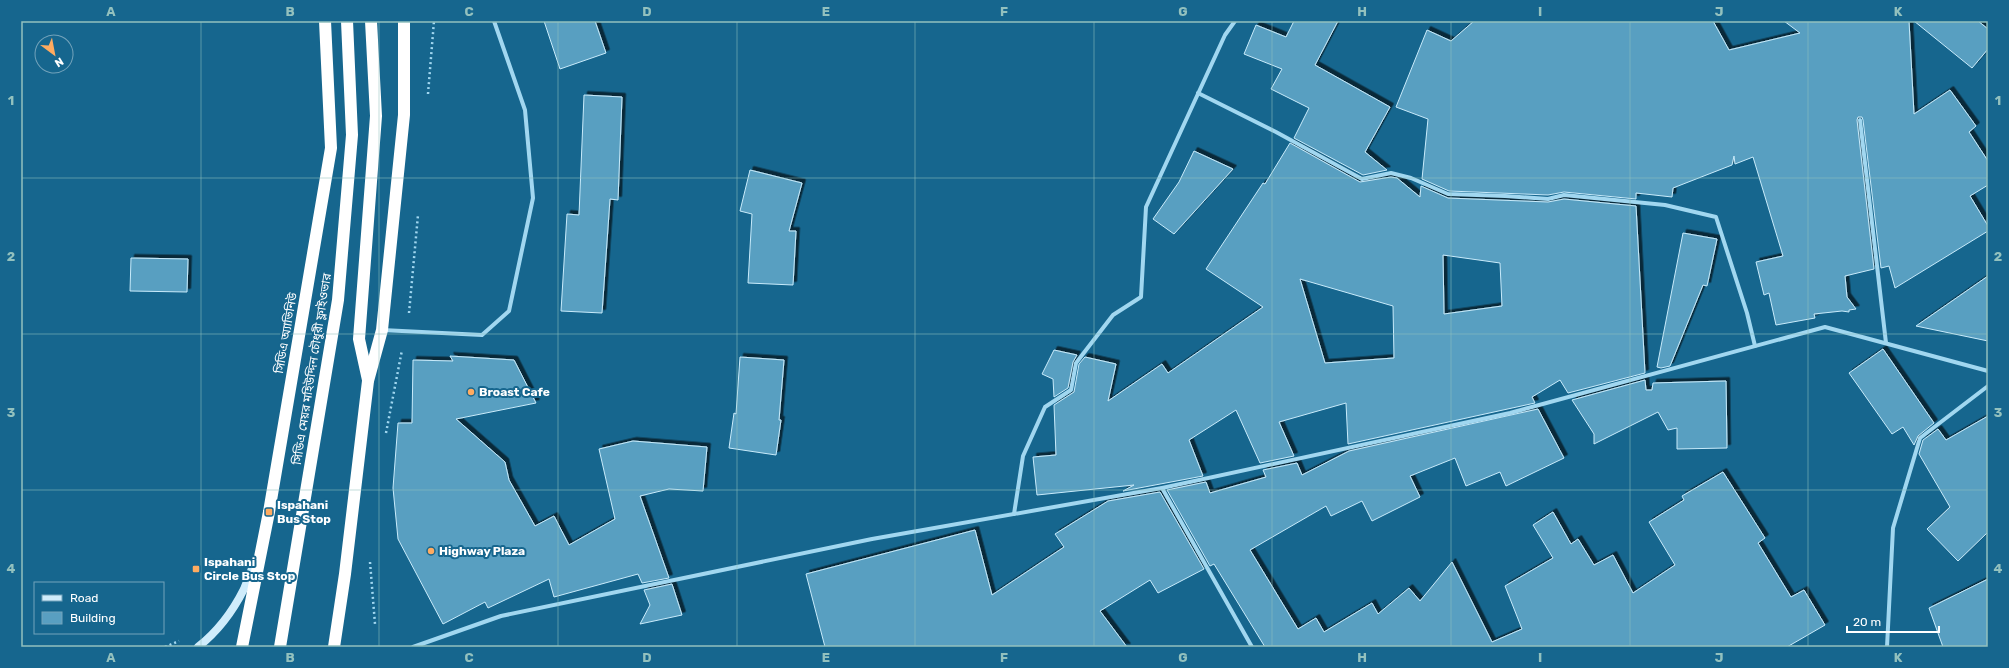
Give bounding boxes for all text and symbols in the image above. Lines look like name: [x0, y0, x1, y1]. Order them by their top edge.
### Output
text: A: [106, 4, 116, 19]
text: B: [285, 4, 295, 19]
text: C: [464, 4, 474, 19]
text: D: [642, 4, 652, 19]
text: E: [822, 4, 830, 19]
text: F: [1000, 4, 1008, 19]
text: G: [1178, 4, 1188, 19]
text: H: [1357, 4, 1367, 19]
text: I: [1538, 4, 1542, 19]
text: J: [1715, 4, 1723, 19]
text: K: [1894, 4, 1903, 19]
north arrow: [34, 34, 74, 74]
text: N: [52, 54, 66, 70]
text: 1: [8, 93, 14, 108]
text: 1: [1995, 93, 2001, 108]
text: 2: [7, 249, 15, 264]
text: 2: [1994, 249, 2002, 264]
street label: সিডিএ মেয়র মহিউদ্দিন চৌধুরী ফ্লাইওভার: [289, 271, 335, 467]
street label: সিডিএ অ্যাভিনিউ: [271, 291, 300, 376]
place label: Broast Cafe: [479, 385, 550, 399]
marker: Broast Cafe: [466, 387, 476, 397]
text: 3: [7, 405, 16, 420]
text: 3: [1994, 405, 2003, 420]
place label: Ispahani Bus Stop: [277, 498, 331, 526]
marker: Ispahani Bus Stop: [264, 507, 274, 517]
place label: Highway Plaza: [439, 544, 525, 558]
marker: Highway Plaza: [426, 546, 436, 556]
place label: Ispahani Circle Bus Stop: [204, 555, 296, 583]
text: 4: [7, 561, 16, 576]
text: 4: [1994, 561, 2003, 576]
marker: Ispahani Circle Bus Stop: [191, 564, 201, 574]
legend: [34, 582, 164, 634]
text: Road: [70, 591, 98, 605]
scale bar: [1847, 608, 1939, 634]
text: Building: [70, 611, 116, 625]
text: 20 m: [1853, 615, 1881, 629]
text: A: [106, 650, 116, 665]
text: B: [285, 650, 295, 665]
text: C: [464, 650, 474, 665]
text: D: [642, 650, 652, 665]
text: E: [822, 650, 830, 665]
text: F: [1000, 650, 1008, 665]
text: G: [1178, 650, 1188, 665]
text: H: [1357, 650, 1367, 665]
text: I: [1538, 650, 1542, 665]
text: J: [1715, 650, 1723, 665]
text: K: [1894, 650, 1903, 665]

